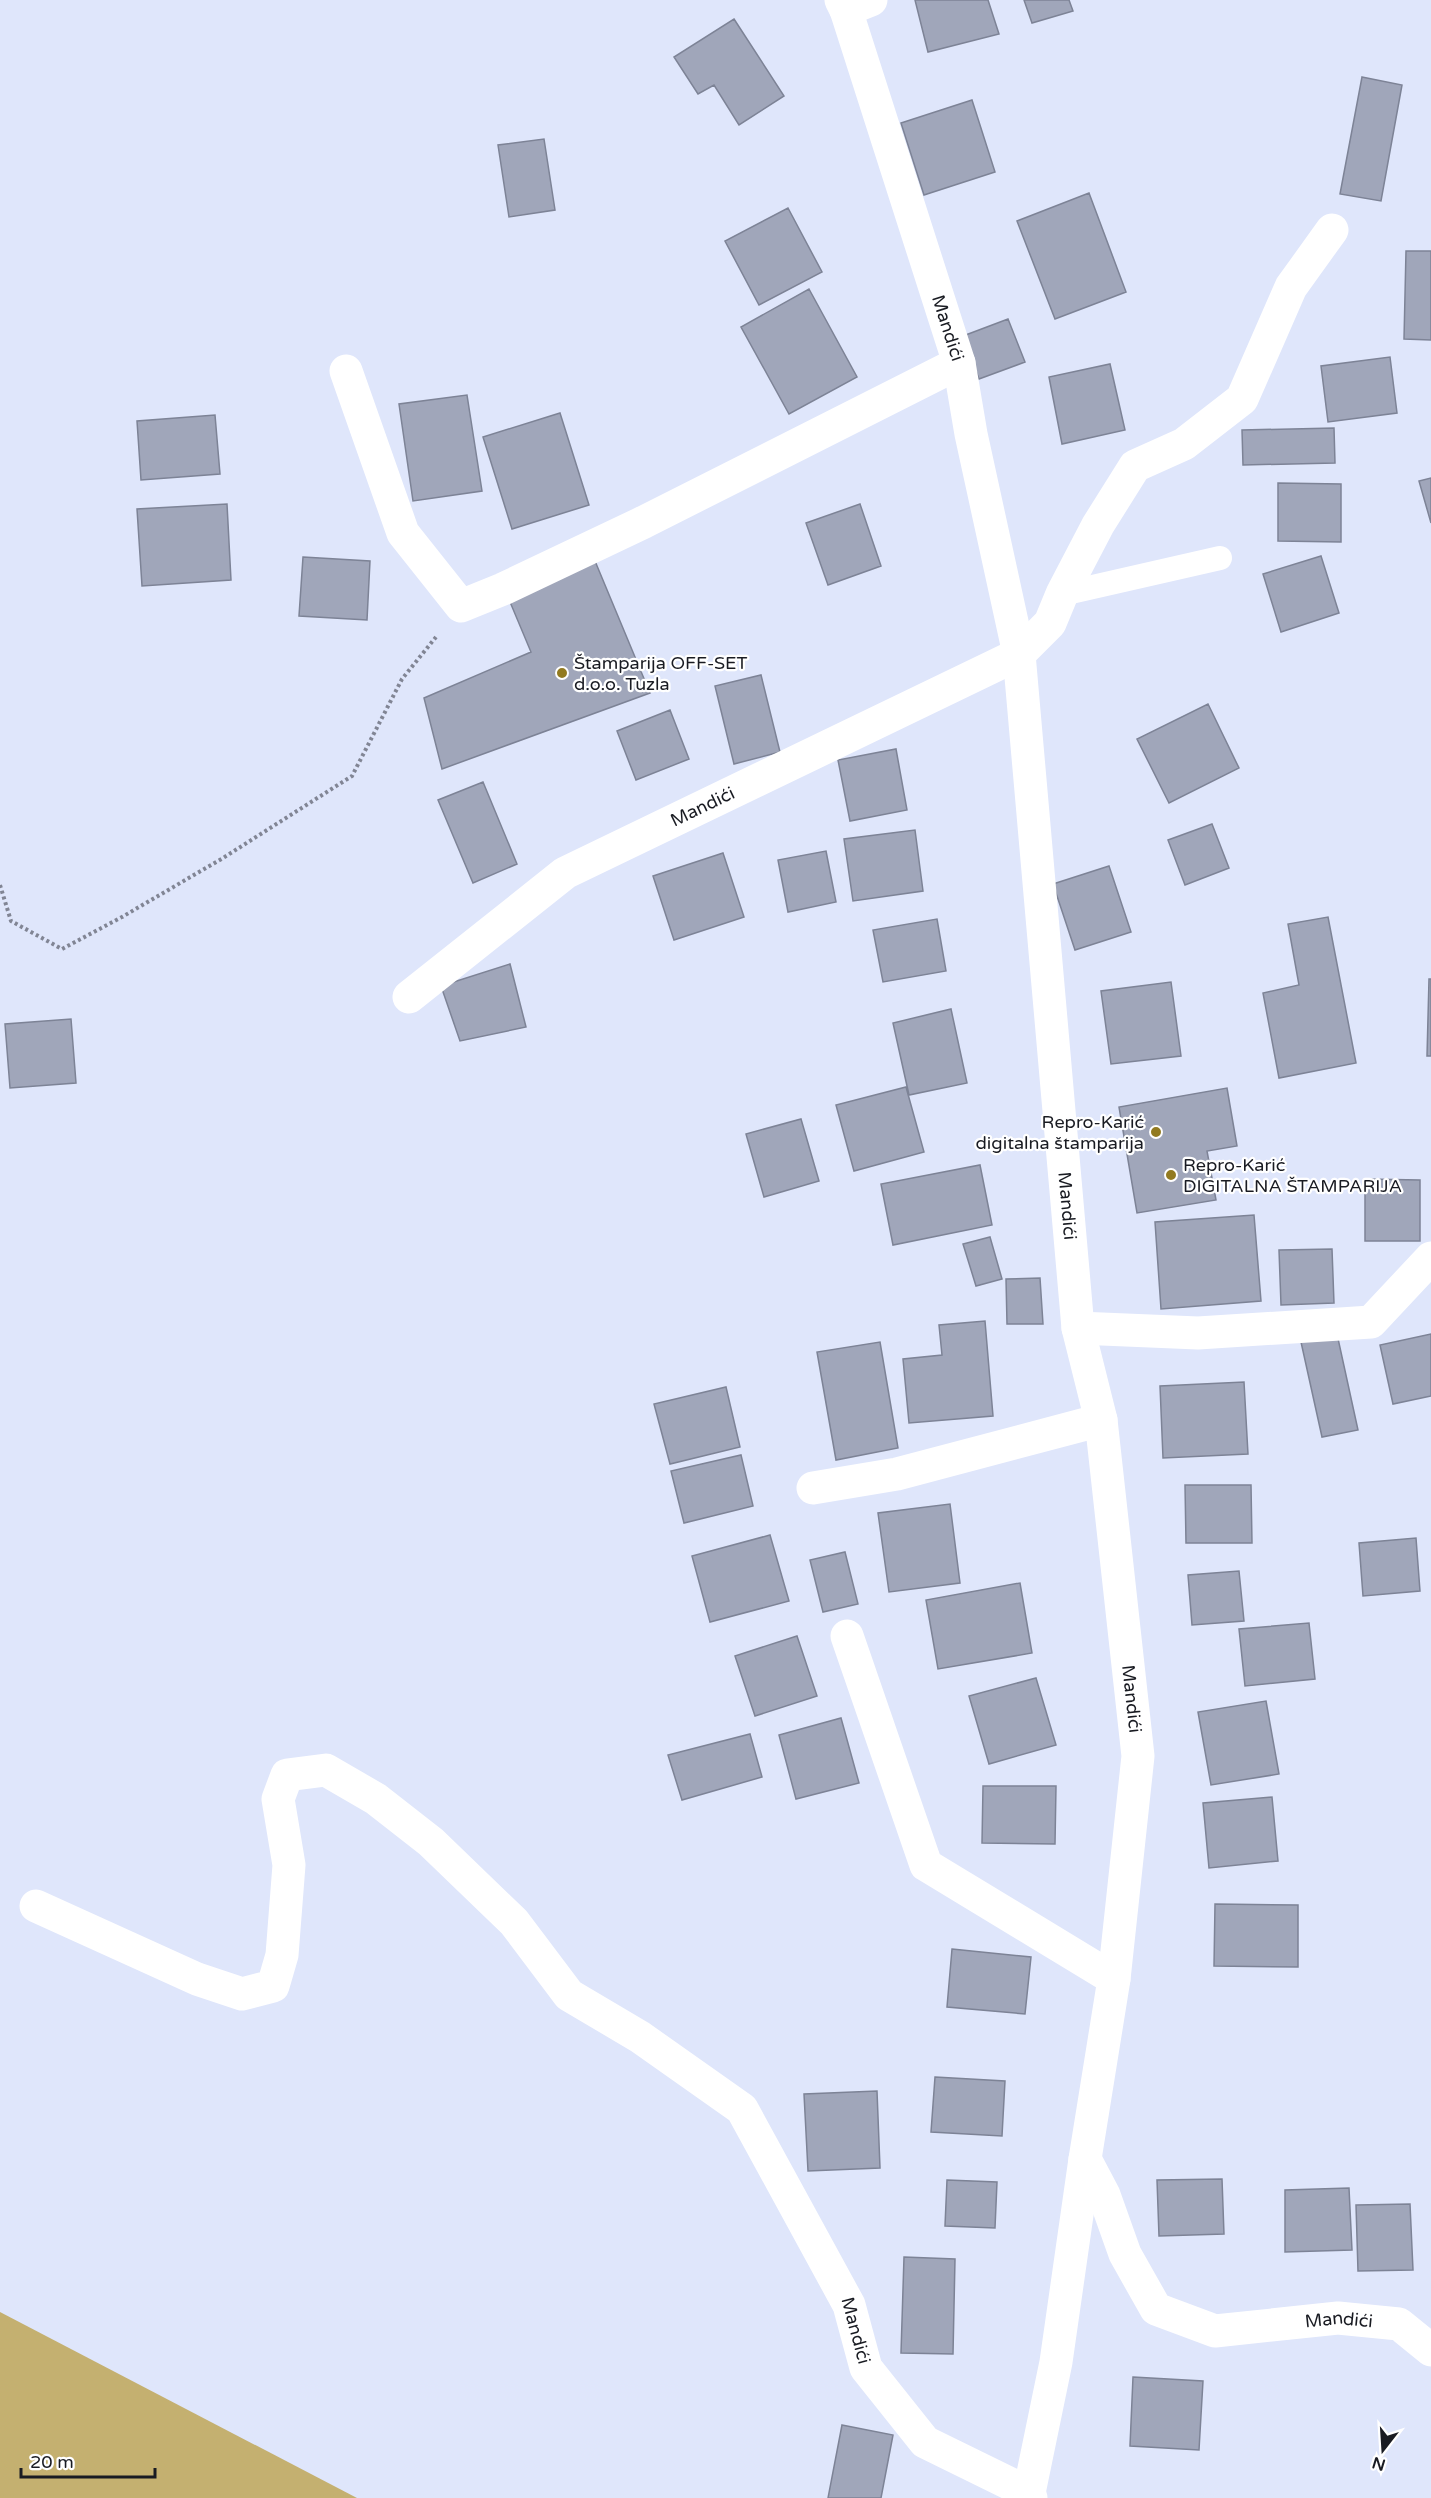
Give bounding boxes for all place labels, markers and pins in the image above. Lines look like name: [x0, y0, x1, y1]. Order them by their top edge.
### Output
place label: Štamparija OFF-SET d.o.o. Tuzla: [574, 652, 748, 695]
marker: Štamparija OFF-SET d.o.o. Tuzla: [555, 666, 569, 680]
place label: Repro-Karić digitalna štamparija: [975, 1111, 1144, 1154]
marker: Repro-Karić digitalna štamparija: [1149, 1125, 1163, 1139]
place label: Repro-Karić DIGITALNA ŠTAMPARIJA: [1183, 1154, 1402, 1197]
marker: Repro-Karić DIGITALNA ŠTAMPARIJA: [1164, 1168, 1178, 1182]

